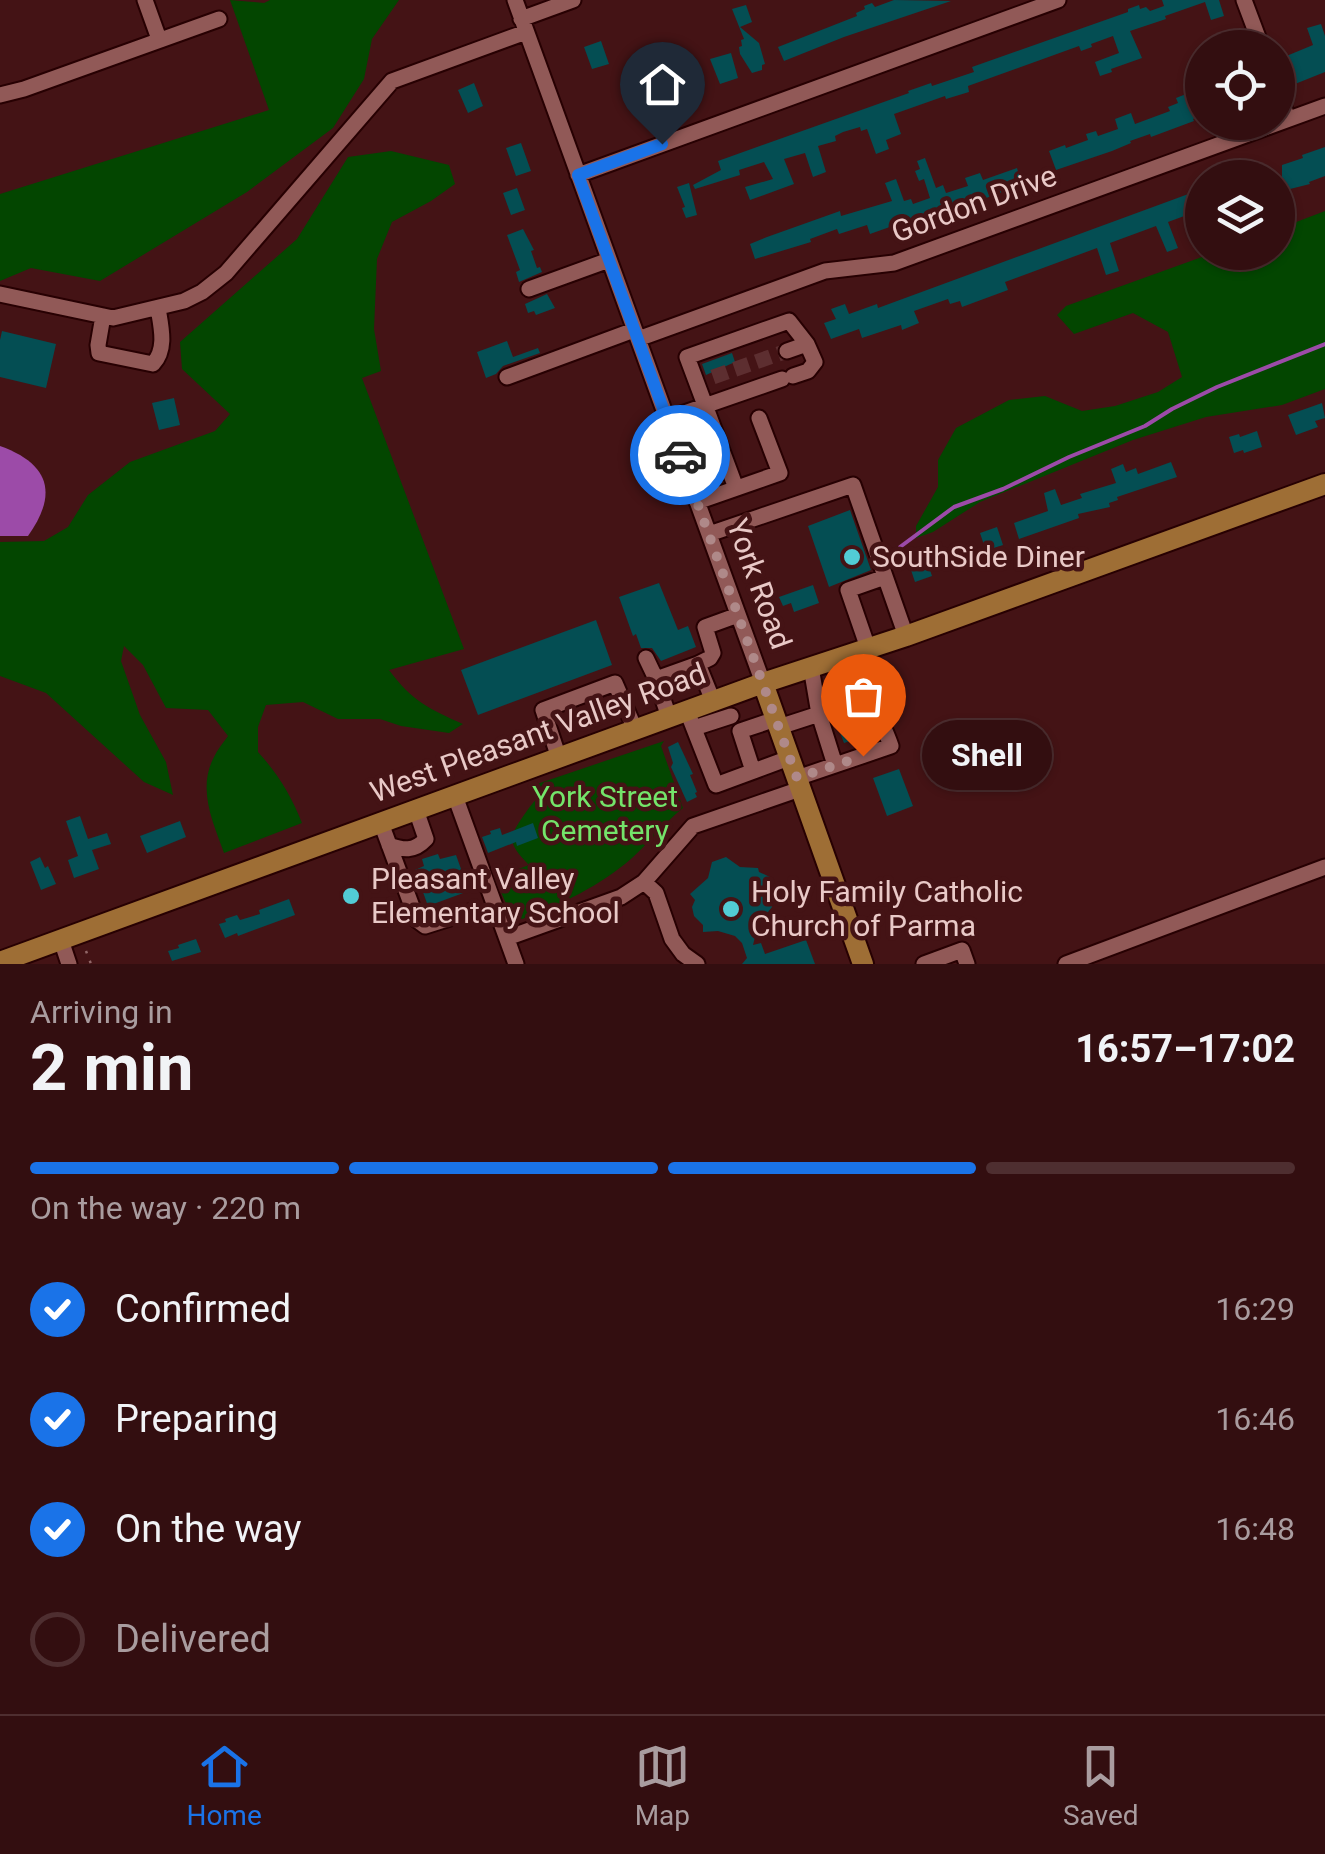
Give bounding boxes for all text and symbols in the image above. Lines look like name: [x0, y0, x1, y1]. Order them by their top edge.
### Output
map controls: [1185, 30, 1295, 270]
button: locate: [1185, 30, 1295, 140]
pin: [620, 42, 705, 145]
icon: home: [635, 57, 690, 112]
street label: Gordon Drive: [887, 158, 1061, 250]
button: layers: [1185, 160, 1295, 270]
courier: [630, 405, 730, 505]
icon: car: [653, 428, 708, 483]
street label: York Road: [720, 514, 799, 654]
place label: SouthSide Diner: [872, 539, 1085, 574]
marker: SouthSide Diner: [841, 546, 863, 568]
pin: [821, 654, 906, 757]
street label: West Pleasant Valley Road: [365, 655, 710, 810]
icon: bag: [836, 669, 891, 724]
callout: Shell: [923, 721, 1053, 791]
text: Shell: [951, 736, 1023, 774]
park label: York Street Cemetery: [532, 779, 678, 848]
place label: Pleasant Valley Elementary School: [371, 861, 620, 930]
place label: Holy Family Catholic Church of Parma: [751, 874, 1023, 943]
marker: Pleasant Valley Elementary School: [340, 885, 362, 907]
marker: Holy Family Catholic Church of Parma: [720, 898, 742, 920]
text: Arriving in: [30, 993, 173, 1031]
text: 16:57–17:02: [1075, 1027, 1295, 1071]
text: 2 min: [30, 1030, 193, 1106]
text: On the way · 220 m: [30, 1189, 301, 1227]
icon: check: [30, 1282, 85, 1337]
text: Confirmed: [115, 1287, 291, 1331]
text: 16:29: [1215, 1290, 1295, 1328]
icon: check: [30, 1392, 85, 1447]
text: Preparing: [115, 1397, 278, 1441]
text: 16:46: [1215, 1400, 1295, 1438]
icon: check: [30, 1502, 85, 1557]
text: On the way: [115, 1507, 301, 1551]
text: 16:48: [1215, 1510, 1295, 1548]
text: Delivered: [115, 1617, 271, 1661]
tab: Home: [186, 1739, 262, 1832]
tab: Map: [635, 1739, 690, 1832]
tab: Saved: [1063, 1739, 1139, 1832]

